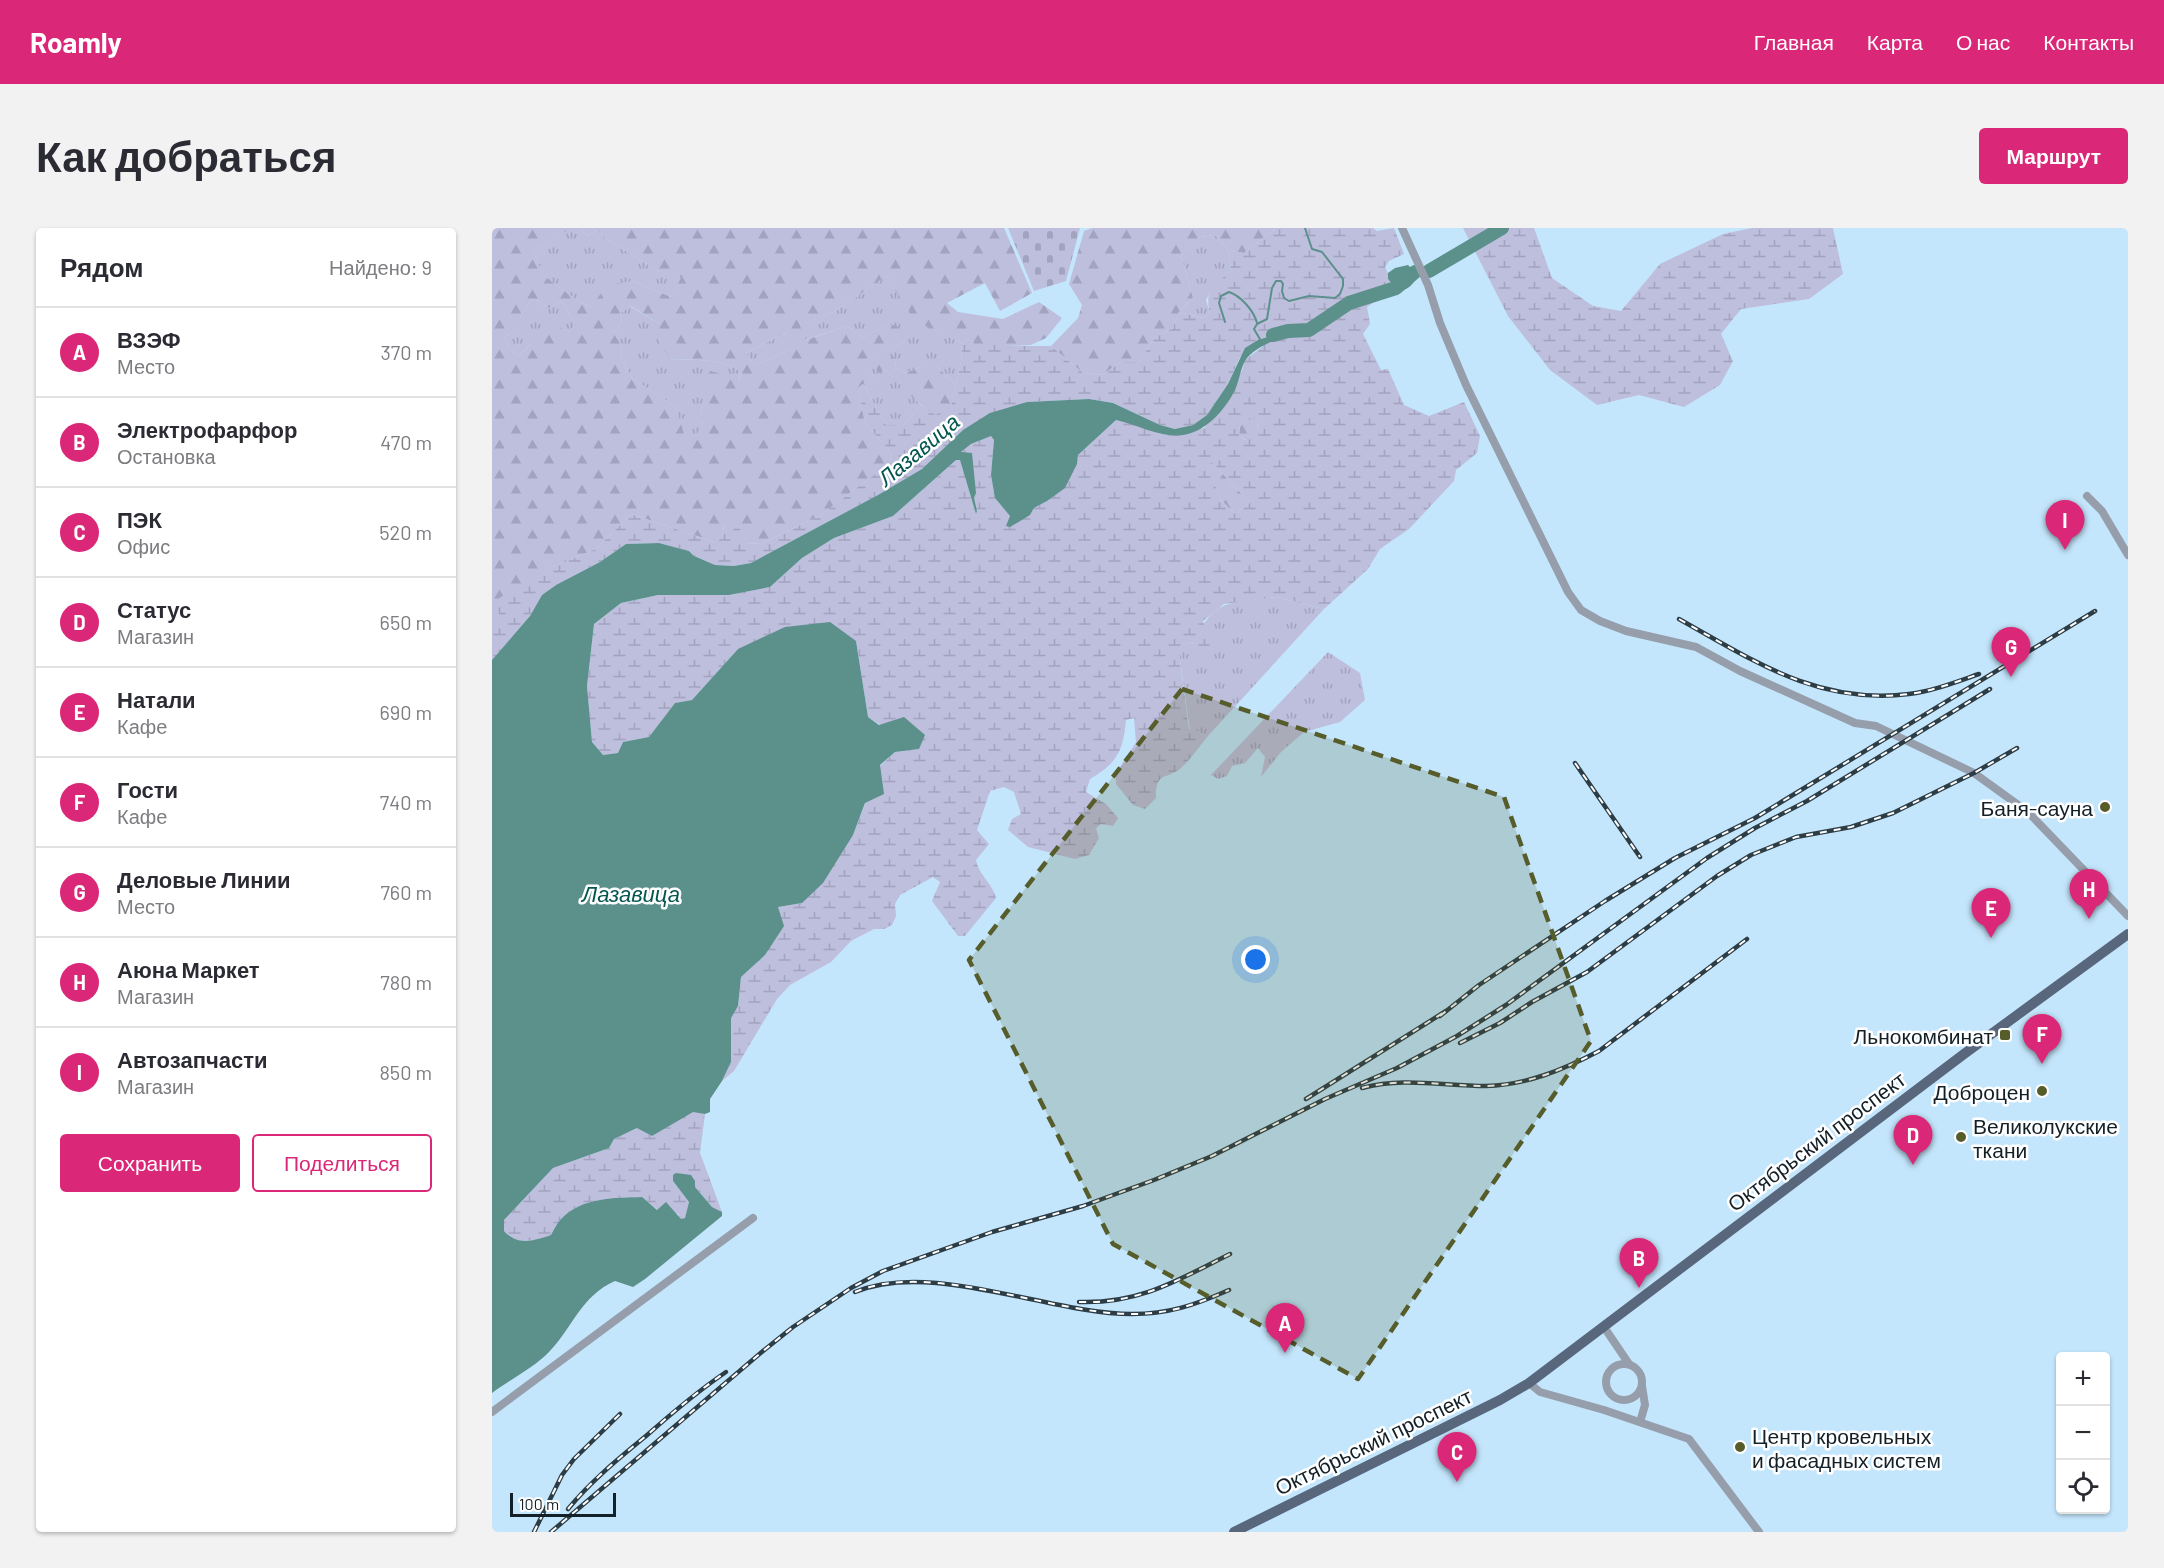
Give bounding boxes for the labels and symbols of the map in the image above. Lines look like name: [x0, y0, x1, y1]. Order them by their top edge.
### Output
water label: Лазавица: [871, 408, 964, 492]
pin: I: [2046, 500, 2084, 550]
pin: G: [1992, 628, 2030, 677]
place label: Баня-сауна: [1981, 795, 2093, 820]
marker: Баня-сауна: [2098, 800, 2112, 814]
pin: H: [2070, 870, 2108, 919]
water label: Лазавица: [580, 880, 680, 907]
pin: E: [1972, 888, 2010, 938]
your location: [1241, 945, 1270, 974]
pin: F: [2022, 1014, 2062, 1064]
place label: Льнокомбинат: [1854, 1023, 1993, 1048]
marker: Льнокомбинат: [1998, 1028, 2012, 1042]
street label: Октябрьский проспект: [1722, 1066, 1910, 1216]
place label: Доброцен: [1933, 1079, 2030, 1104]
marker: Доброцен: [2035, 1084, 2049, 1098]
place label: Великолукские ткани: [1973, 1113, 2118, 1162]
pin: D: [1894, 1116, 1932, 1165]
marker: Великолукские ткани: [1954, 1130, 1968, 1144]
pin: B: [1620, 1238, 1658, 1288]
pin: A: [1266, 1304, 1304, 1353]
street label: Октябрьский проспект: [1270, 1382, 1476, 1500]
place label: Центр кровельных и фасадных систем: [1752, 1423, 1941, 1472]
pin: C: [1438, 1432, 1476, 1482]
marker: Центр кровельных и фасадных систем: [1733, 1440, 1747, 1454]
scale bar: [510, 1490, 616, 1518]

